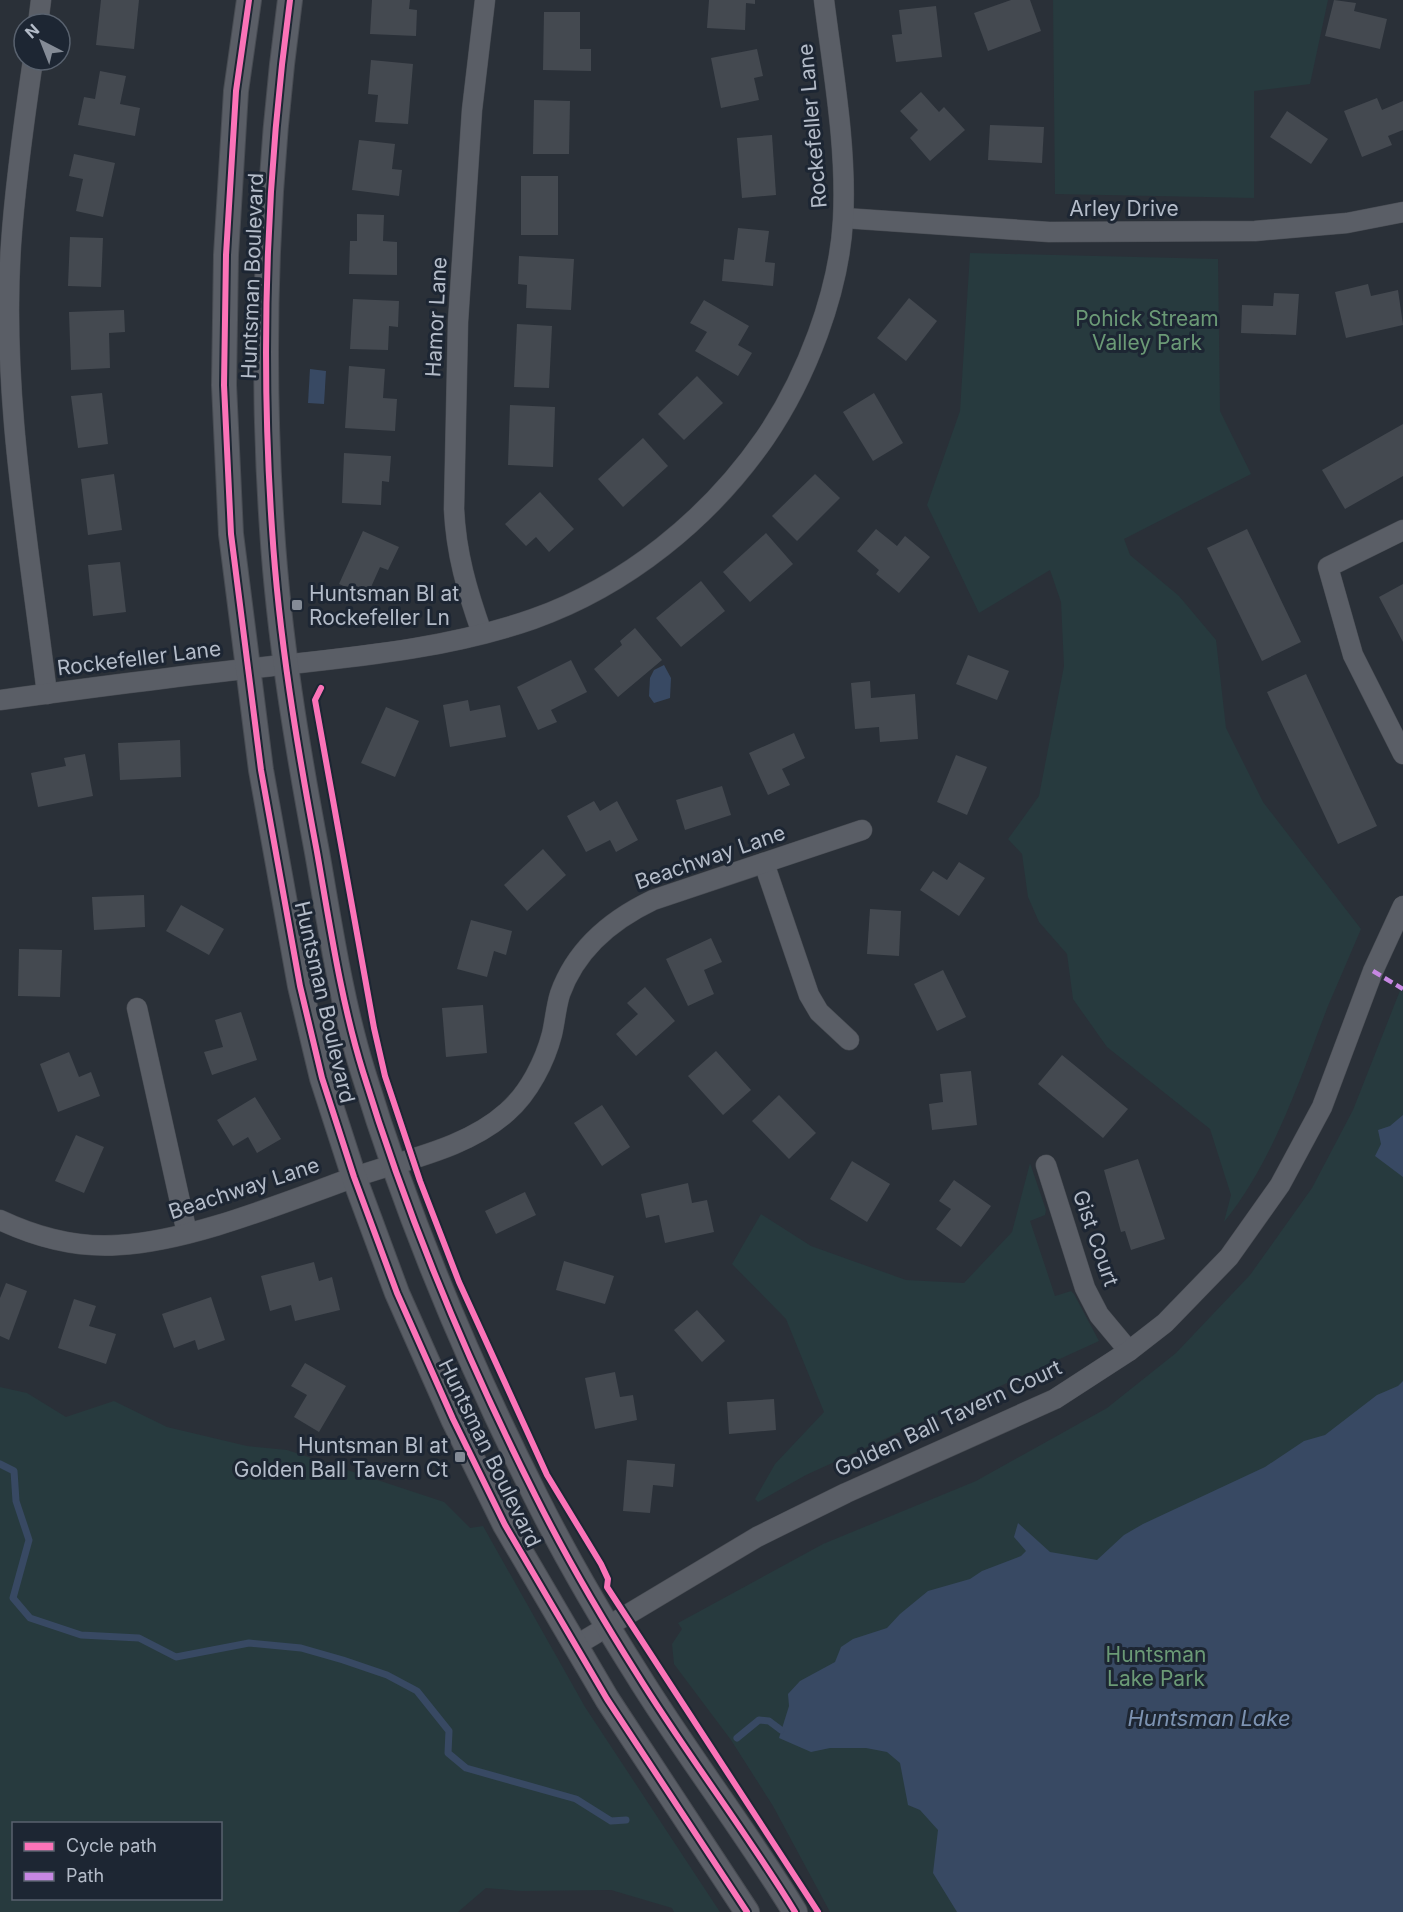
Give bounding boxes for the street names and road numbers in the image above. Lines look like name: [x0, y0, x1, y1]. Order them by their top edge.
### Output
street label: Rockefeller Lane: [792, 43, 832, 209]
street label: Huntsman Boulevard: [236, 172, 268, 380]
street label: Arley Drive: [1069, 196, 1179, 221]
street label: Hamor Lane: [420, 256, 452, 378]
street label: Rockefeller Lane: [56, 636, 222, 680]
street label: Beachway Lane: [632, 820, 788, 894]
street label: Huntsman Boulevard: [290, 899, 360, 1105]
street label: Beachway Lane: [165, 1152, 323, 1224]
street label: Gist Court: [1068, 1187, 1124, 1289]
street label: Golden Ball Tavern Court: [831, 1354, 1066, 1482]
street label: Huntsman Boulevard: [434, 1355, 546, 1551]

